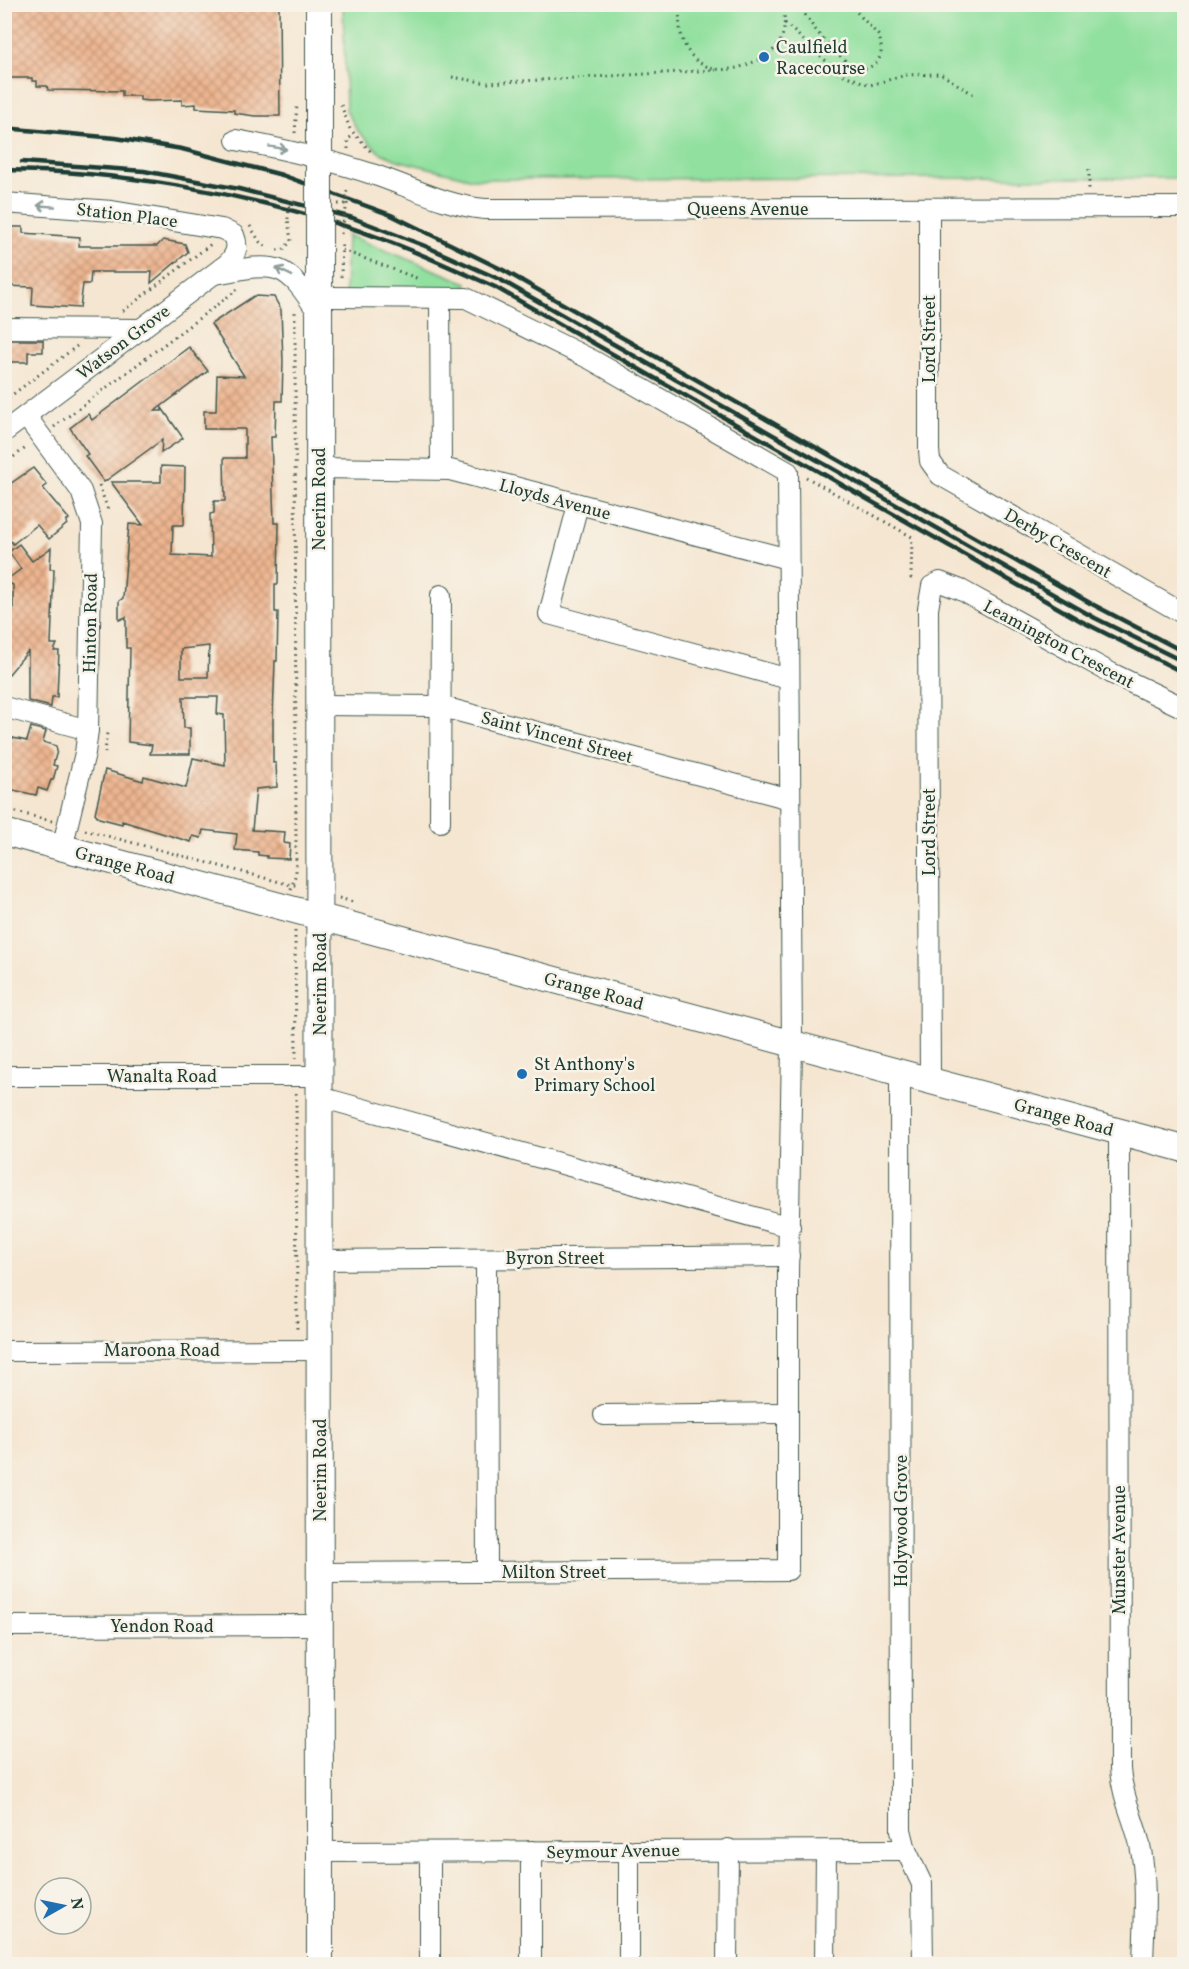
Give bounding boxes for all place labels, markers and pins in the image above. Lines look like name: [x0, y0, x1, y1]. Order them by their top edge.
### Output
place label: Caulfield Racecourse: [776, 36, 865, 82]
marker: Caulfield Racecourse: [757, 50, 771, 64]
place label: St Anthony's Primary School: [534, 1053, 655, 1099]
marker: St Anthony's Primary School: [515, 1067, 529, 1081]

